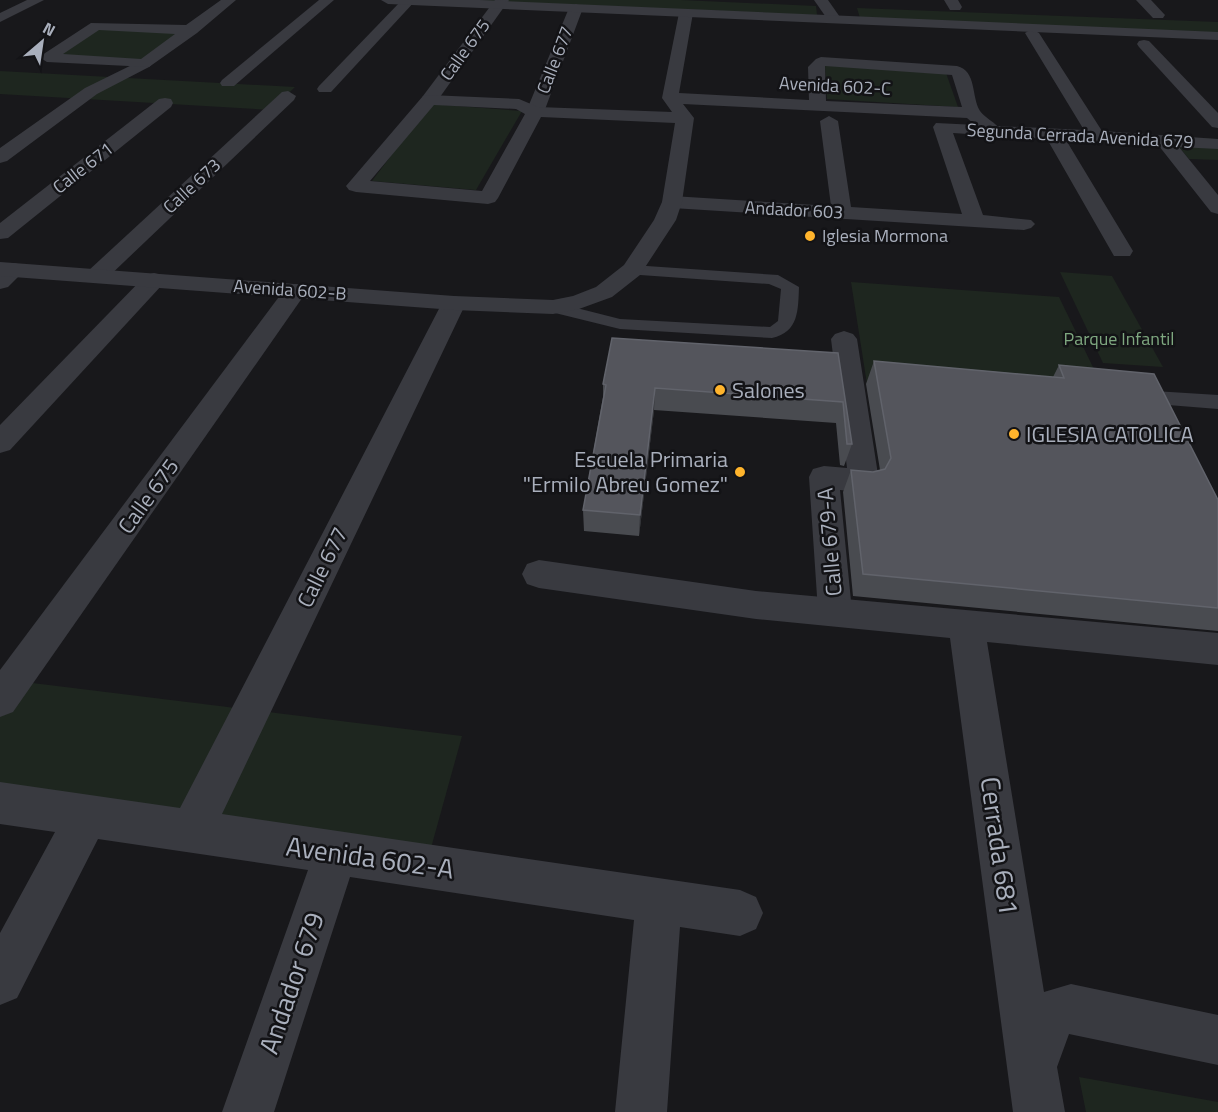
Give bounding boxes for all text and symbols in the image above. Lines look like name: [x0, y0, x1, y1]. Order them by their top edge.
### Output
north arrow: [12, 12, 72, 72]
street label: Calle 675: [433, 13, 496, 86]
text: N: [39, 16, 60, 42]
street label: Calle 677: [529, 22, 580, 98]
street label: Avenida 602-C: [778, 69, 892, 102]
street label: Segunda Cerrada Avenida 679: [966, 116, 1194, 155]
street label: Calle 671: [47, 135, 119, 200]
street label: Calle 673: [157, 152, 227, 220]
street label: Andador 603: [744, 193, 844, 226]
place label: Iglesia Mormona: [822, 222, 948, 249]
marker: Iglesia Mormona: [803, 229, 817, 243]
street label: Avenida 602-B: [233, 272, 347, 307]
park label: Parque Infantil: [1064, 325, 1174, 352]
place label: Salones: [732, 373, 805, 407]
marker: Salones: [713, 383, 727, 397]
place label: IGLESIA CATOLICA: [1026, 417, 1194, 451]
marker: IGLESIA CATOLICA: [1007, 427, 1021, 441]
place label: Escuela Primaria "Ermilo Abreu Gomez": [523, 442, 728, 501]
street label: Calle 675: [109, 451, 187, 541]
marker: Escuela Primaria "Ermilo Abreu Gomez": [733, 465, 747, 479]
street label: Calle 679-A: [807, 486, 851, 598]
street label: Calle 677: [288, 521, 356, 613]
street label: Cerrada 681: [970, 774, 1030, 918]
street label: Avenida 602-A: [284, 824, 457, 889]
street label: Andador 679: [247, 906, 334, 1059]

